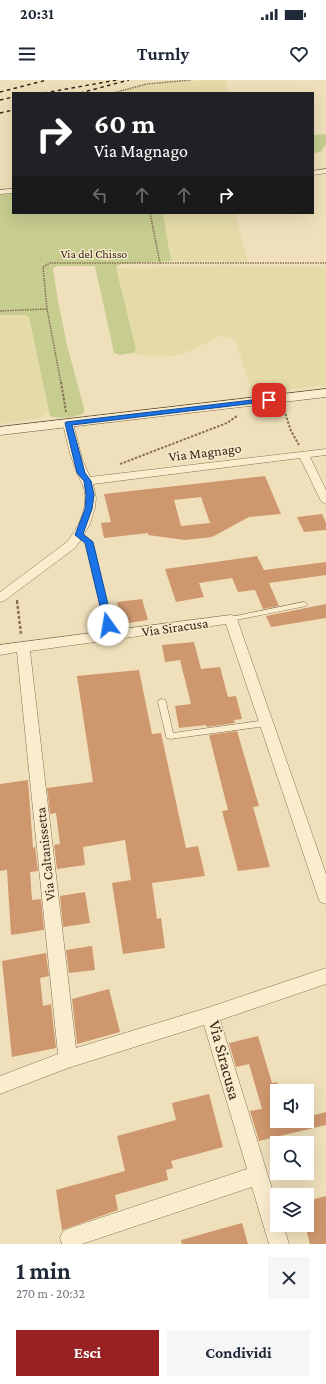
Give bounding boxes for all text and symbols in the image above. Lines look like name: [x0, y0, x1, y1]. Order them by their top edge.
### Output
text: 20:31: [20, 6, 54, 22]
icon: menu: [16, 43, 38, 65]
icon: heart: [288, 43, 310, 65]
text: Turnly: [137, 44, 189, 64]
icon: right: [28, 108, 80, 160]
text: 60 m: [94, 108, 155, 139]
text: Via Magnago: [94, 141, 188, 161]
icon: left: [89, 184, 111, 206]
icon: ahead: [131, 184, 153, 206]
icon: ahead: [173, 184, 195, 206]
icon: right: [215, 184, 237, 206]
street label: Via del Chisso: [61, 247, 127, 261]
pin: [252, 383, 286, 417]
icon: arrive: [258, 389, 280, 411]
street label: Via Magnago: [168, 440, 242, 464]
position arrow: [87, 604, 129, 646]
street label: Via Siracusa: [141, 614, 210, 640]
street label: Via Caltanissetta: [32, 806, 58, 902]
street label: Via Siracusa: [205, 1018, 244, 1102]
map controls: [270, 1084, 314, 1232]
button: sound: [270, 1084, 314, 1128]
button: search: [270, 1136, 314, 1180]
button: layers: [270, 1188, 314, 1232]
text: 1 min: [16, 1257, 71, 1284]
button: close: [268, 1257, 310, 1299]
text: 270 m · 20:32: [16, 1286, 85, 1301]
button: Esci: [16, 1330, 159, 1376]
button: Condividi: [167, 1330, 310, 1376]

